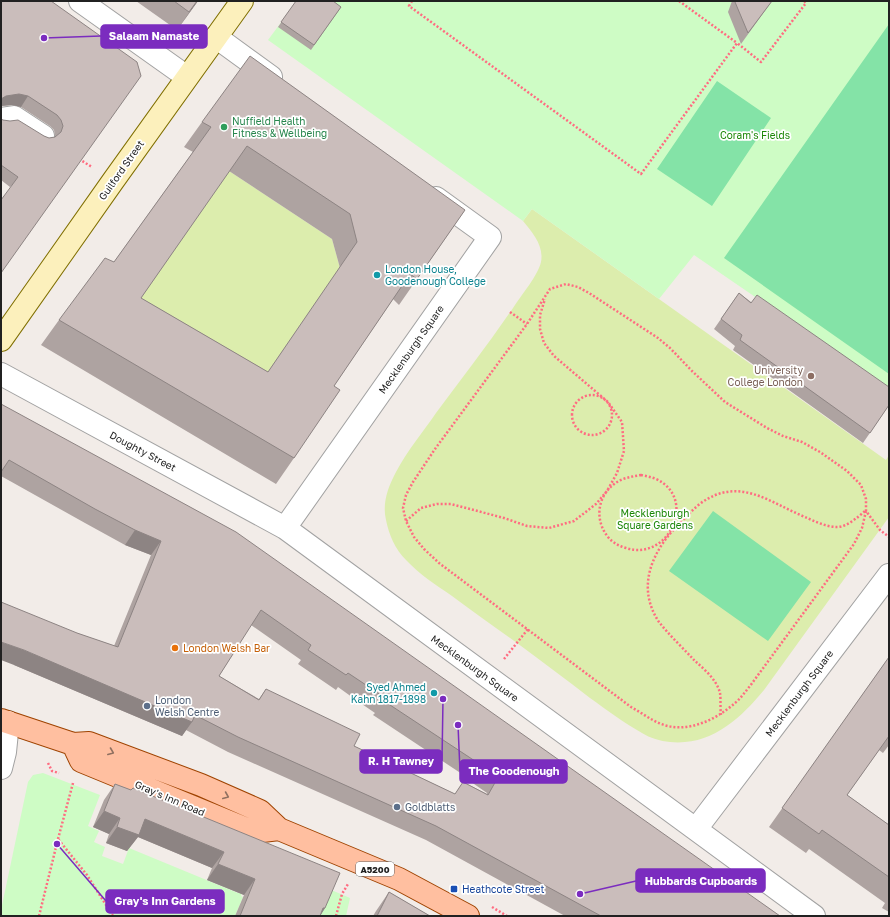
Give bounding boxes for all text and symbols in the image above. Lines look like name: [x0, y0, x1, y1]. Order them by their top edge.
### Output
callout: Salaam Namaste: [101, 25, 207, 48]
text: Salaam Namaste: [109, 29, 200, 42]
place label: Nuffield Health Fitness & Wellbeing: [232, 115, 327, 139]
marker: Nuffield Health Fitness & Wellbeing: [219, 122, 229, 132]
park label: Coram's Fields: [720, 129, 790, 141]
street label: Guilford Street: [96, 138, 146, 202]
place label: London House, Goodenough College: [385, 263, 486, 287]
marker: London House, Goodenough College: [372, 270, 382, 280]
street label: Mecklenburgh Square: [376, 302, 446, 396]
place label: University College London: [728, 364, 803, 388]
marker: University College London: [806, 371, 816, 381]
street label: Doughty Street: [108, 429, 178, 473]
park label: Mecklenburgh Square Gardens: [617, 507, 693, 531]
street label: Mecklenburgh Square: [429, 632, 521, 704]
place label: London Welsh Bar: [183, 642, 270, 654]
marker: London Welsh Bar: [170, 643, 180, 653]
street label: Mecklenburgh Square: [763, 647, 836, 739]
place label: Syed Ahmed Kahn 1817-1898: [351, 681, 426, 705]
marker: Syed Ahmed Kahn 1817-1898: [429, 688, 439, 698]
place label: London Welsh Centre: [155, 694, 220, 718]
marker: London Welsh Centre: [142, 701, 152, 711]
one-way arrow: [107, 747, 114, 755]
callout: R. H Tawney: [360, 750, 442, 773]
text: R. H Tawney: [368, 754, 435, 767]
callout: The Goodenough: [460, 760, 567, 783]
text: The Goodenough: [469, 764, 560, 777]
street label: Gray's Inn Road: [133, 778, 207, 818]
one-way arrow: [221, 791, 229, 799]
place label: Goldblatts: [405, 801, 455, 813]
marker: Goldblatts: [392, 802, 402, 812]
road number: A5200: [356, 862, 394, 876]
callout: Hubbards Cupboards: [636, 869, 765, 892]
text: Hubbards Cupboards: [645, 874, 757, 887]
place label: Heathcote Street: [462, 883, 544, 895]
marker: Heathcote Street: [449, 884, 459, 894]
callout: Gray's Inn Gardens: [106, 890, 224, 913]
text: Gray's Inn Gardens: [114, 894, 216, 907]

